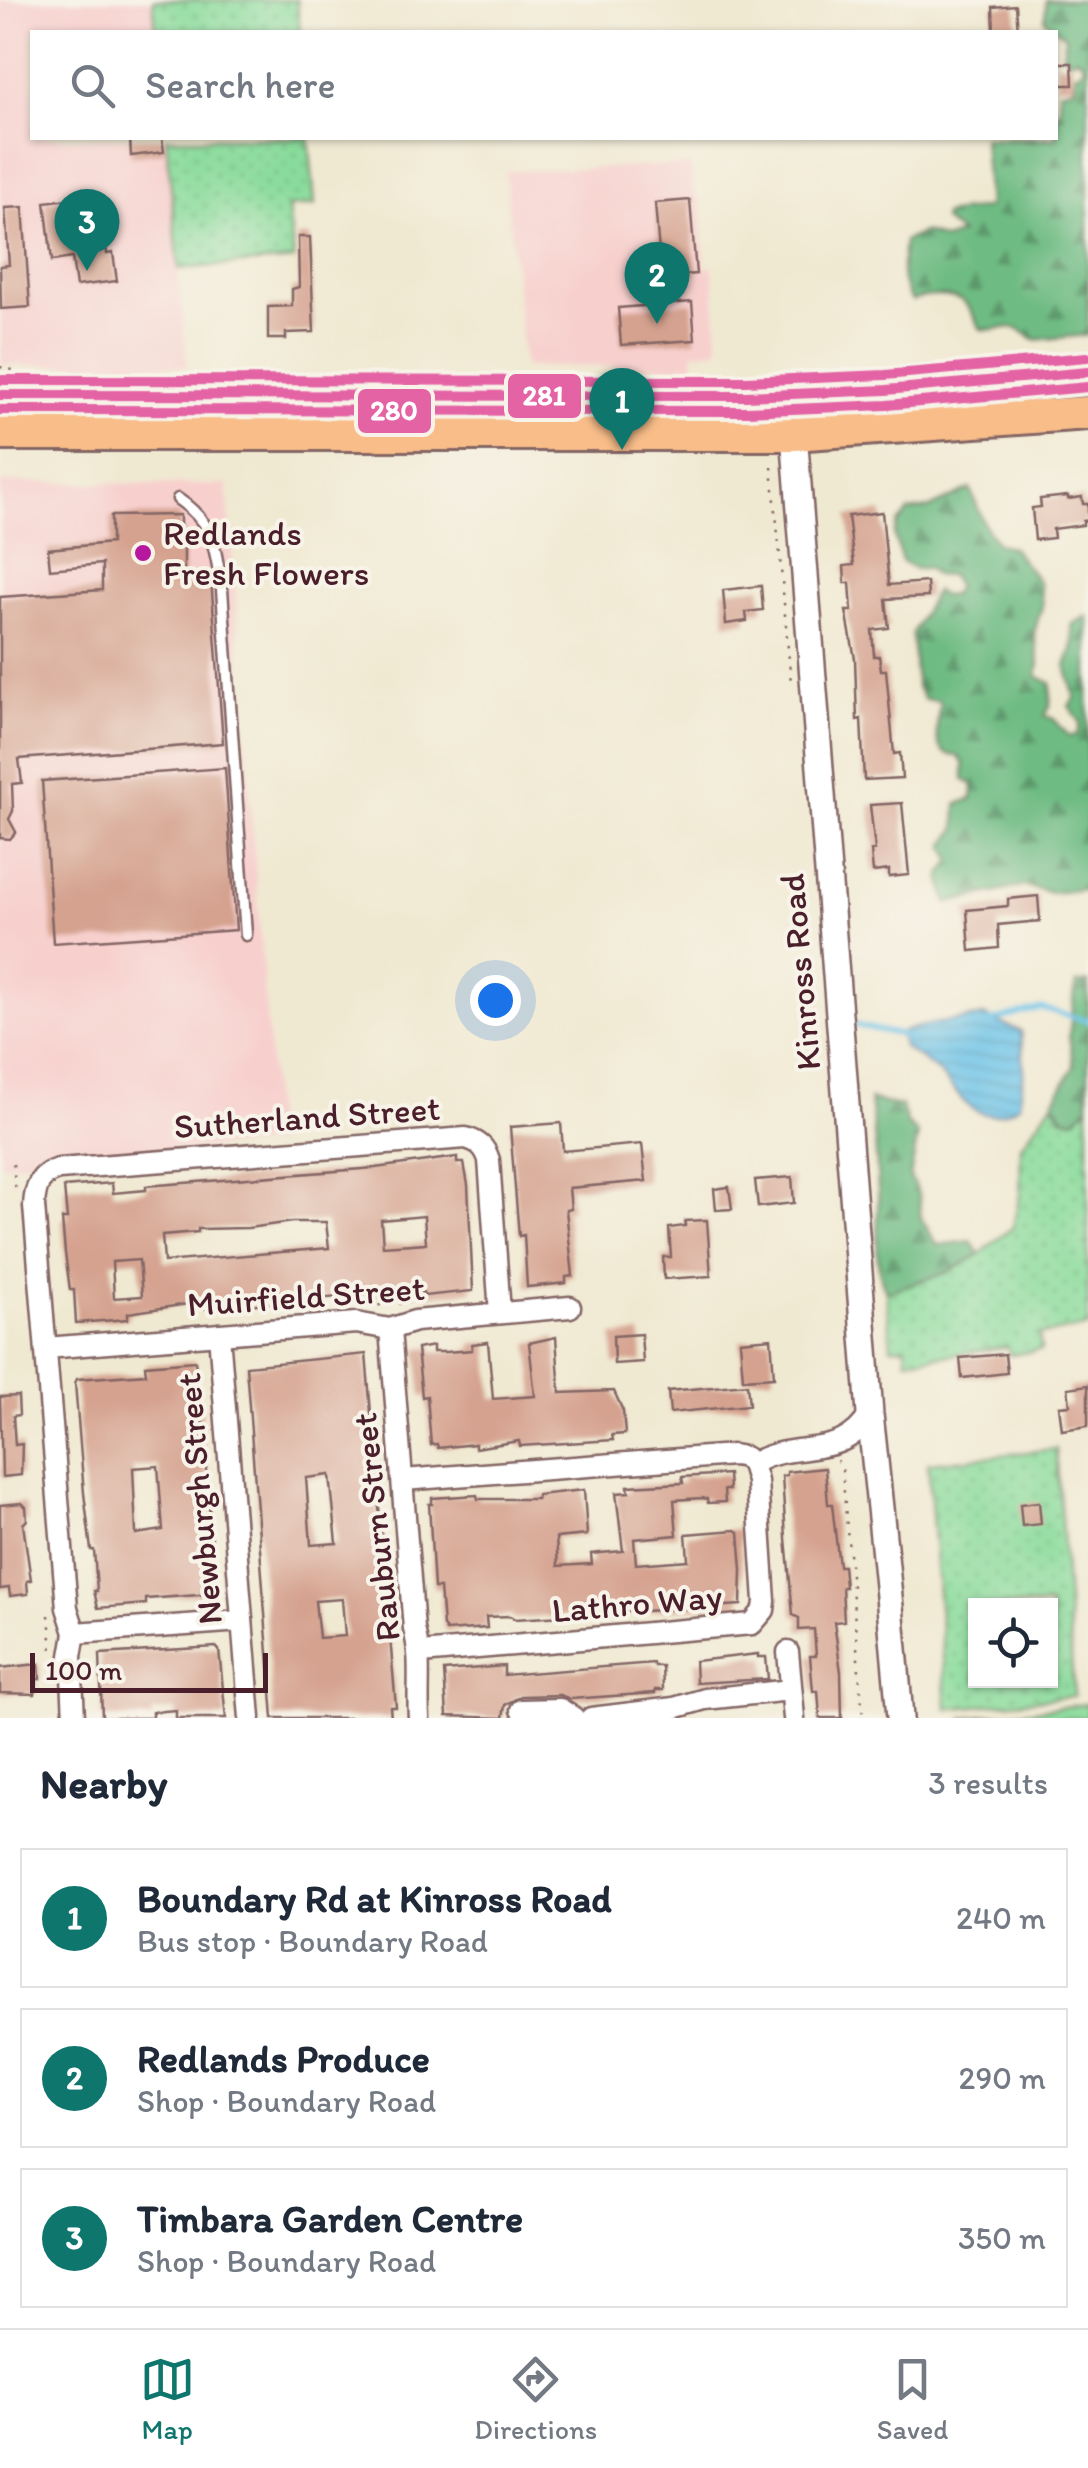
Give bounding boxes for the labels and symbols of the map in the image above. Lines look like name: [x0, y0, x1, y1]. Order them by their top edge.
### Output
pin: 3: [54, 188, 120, 271]
pin: 2: [624, 242, 690, 324]
pin: 1: [590, 368, 654, 450]
line badge: 281: [506, 372, 583, 420]
text: 281: [522, 378, 566, 412]
line badge: 280: [356, 387, 433, 435]
text: 280: [370, 393, 418, 427]
place label: Redlands Fresh Flowers: [163, 512, 369, 594]
marker: Redlands Fresh Flowers: [132, 542, 154, 564]
street label: Kinross Road: [770, 872, 830, 1072]
your location: [470, 975, 521, 1026]
street label: Sutherland Street: [172, 1087, 442, 1147]
street label: Muirfield Street: [186, 1267, 426, 1325]
street label: Newburgh Street: [167, 1372, 231, 1626]
street label: Rauburn Street: [343, 1411, 409, 1643]
street label: Lathro Way: [550, 1575, 724, 1631]
scale bar: [30, 1648, 268, 1692]

